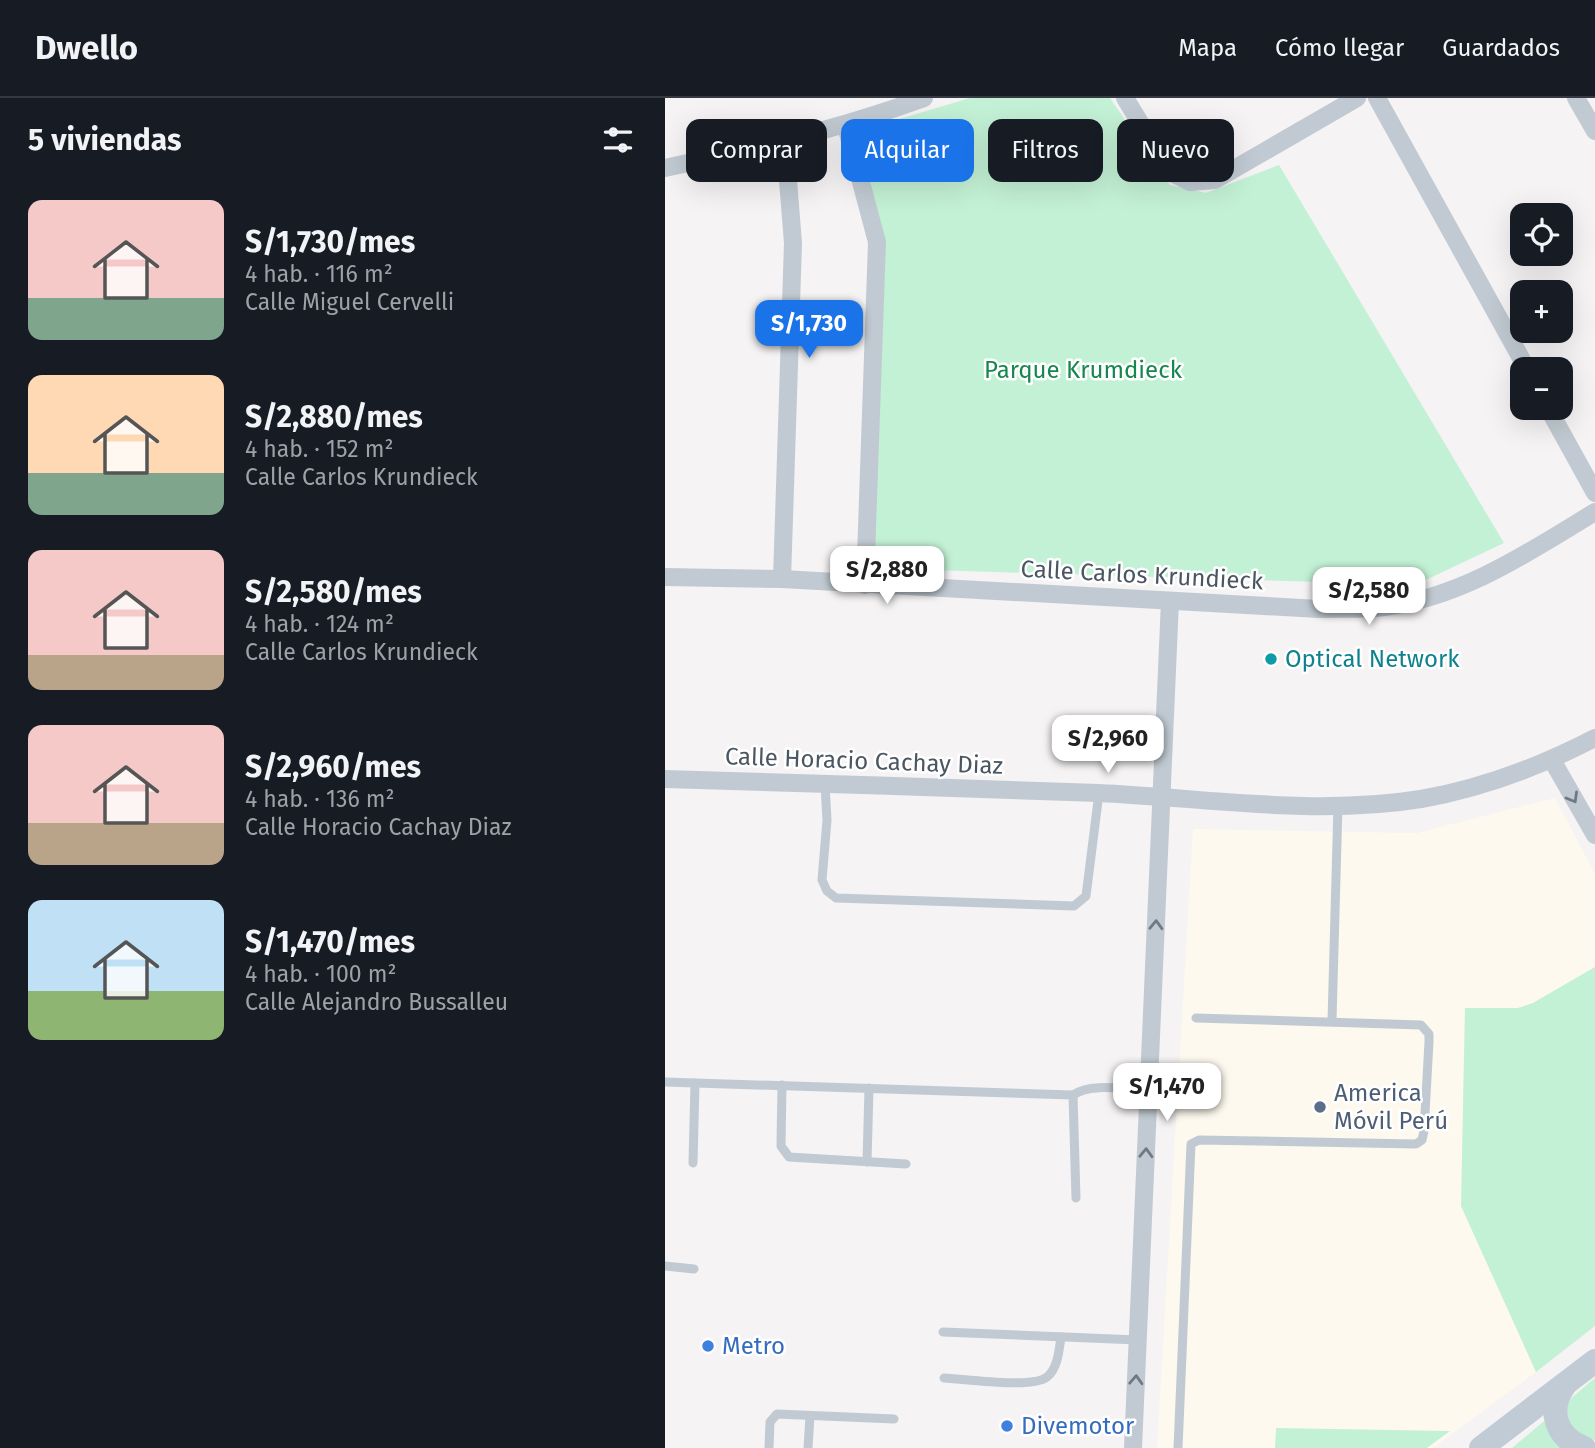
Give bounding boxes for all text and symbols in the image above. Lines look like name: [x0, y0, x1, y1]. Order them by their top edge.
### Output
text: Dwello: [35, 28, 138, 68]
text: Mapa: [1178, 34, 1237, 62]
text: Cómo llegar: [1275, 34, 1404, 62]
text: Guardados: [1442, 34, 1560, 62]
chip: Comprar: [686, 119, 827, 182]
chip: Alquilar: [841, 119, 974, 182]
chip: Filtros: [988, 119, 1103, 182]
chip: Nuevo: [1117, 119, 1234, 182]
icon: filters: [599, 121, 637, 159]
text: 5 viviendas: [28, 122, 181, 158]
map controls: [1510, 203, 1573, 420]
button: locate: [1510, 203, 1573, 266]
text: S/1,730/mes: [245, 224, 415, 260]
icon: home: [84, 228, 168, 312]
text: 4 hab. · 116 m²: [245, 260, 393, 288]
button: +: [1510, 280, 1573, 343]
text: Calle Miguel Cervelli: [245, 288, 454, 316]
pin: S/1,730: [744, 300, 874, 360]
text: S/1,730: [771, 309, 847, 337]
park label: Parque Krumdieck: [984, 356, 1183, 384]
button: −: [1510, 357, 1573, 420]
text: S/2,880/mes: [245, 399, 423, 435]
icon: home: [84, 403, 168, 487]
text: 4 hab. · 152 m²: [245, 435, 393, 463]
text: Calle Carlos Krundieck: [245, 463, 478, 491]
pin: S/2,880: [822, 546, 952, 606]
text: S/2,880: [846, 555, 928, 583]
street label: Calle Carlos Krundieck: [1020, 555, 1265, 595]
pin: S/2,580: [1304, 568, 1434, 627]
text: S/2,580/mes: [245, 574, 422, 610]
text: S/2,580: [1329, 576, 1409, 604]
icon: home: [84, 578, 168, 662]
text: 4 hab. · 124 m²: [245, 610, 394, 638]
text: Calle Carlos Krundieck: [245, 638, 478, 666]
place label: Optical Network: [1285, 645, 1460, 673]
marker: Optical Network: [1263, 651, 1279, 667]
pin: S/2,960: [1043, 716, 1173, 775]
text: S/2,960: [1068, 724, 1148, 752]
street label: Calle Horacio Cachay Diaz: [724, 742, 1004, 780]
text: S/2,960/mes: [245, 749, 421, 785]
icon: home: [84, 753, 168, 837]
text: 4 hab. · 136 m²: [245, 785, 395, 813]
one-way arrow: [1565, 790, 1578, 803]
text: Calle Horacio Cachay Diaz: [245, 813, 512, 841]
one-way arrow: [1149, 919, 1164, 930]
text: S/1,470/mes: [245, 924, 415, 960]
icon: home: [84, 928, 168, 1012]
text: 4 hab. · 100 m²: [245, 960, 397, 988]
text: Calle Alejandro Bussalleu: [245, 988, 508, 1016]
pin: S/1,470: [1102, 1063, 1232, 1123]
text: S/1,470: [1129, 1072, 1205, 1100]
place label: America Móvil Perú: [1334, 1079, 1448, 1135]
marker: America Móvil Perú: [1312, 1099, 1328, 1115]
one-way arrow: [1139, 1147, 1154, 1158]
place label: Metro: [722, 1332, 785, 1360]
marker: Metro: [700, 1338, 716, 1354]
one-way arrow: [1129, 1374, 1144, 1385]
place label: Divemotor: [1021, 1412, 1135, 1440]
marker: Divemotor: [999, 1418, 1015, 1434]

